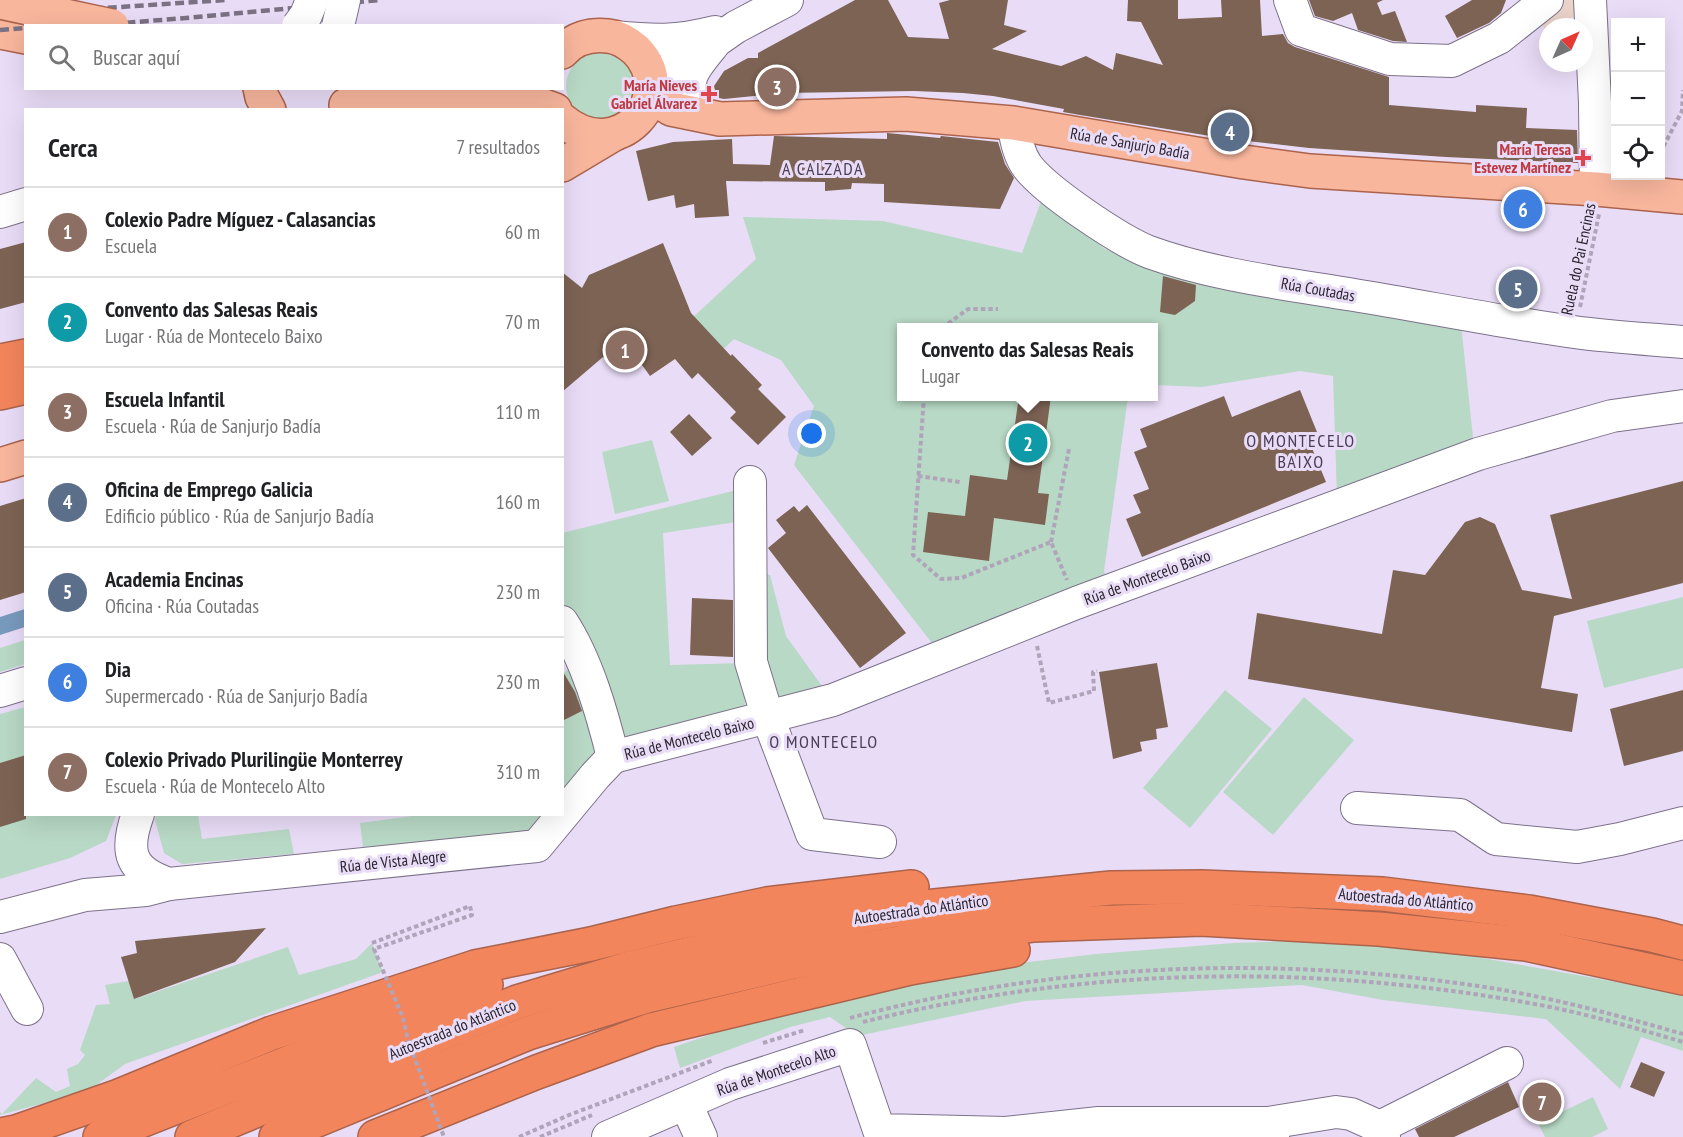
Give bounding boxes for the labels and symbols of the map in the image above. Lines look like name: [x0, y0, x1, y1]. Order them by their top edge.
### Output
north arrow: [1539, 18, 1593, 72]
pin: 3: [758, 64, 796, 110]
place label: María Nieves Gabriel Álvarez: [611, 75, 697, 113]
marker: María Nieves Gabriel Álvarez: [702, 87, 716, 101]
pin: 4: [1210, 110, 1250, 154]
street label: Rúa de Sanjurjo Badía: [1069, 123, 1191, 163]
place label: María Teresa Estevez Martínez: [1474, 139, 1571, 177]
marker: María Teresa Estevez Martínez: [1576, 151, 1590, 165]
district label: A CALZADA: [782, 157, 864, 180]
pin: 6: [1504, 186, 1543, 232]
street label: Ruela do Pai Encinas: [1556, 201, 1600, 317]
pin: 5: [1498, 266, 1538, 312]
street label: Rúa Coutadas: [1279, 273, 1357, 305]
pin: 1: [606, 328, 644, 372]
your location: [797, 419, 826, 448]
pin: 2: [1008, 420, 1048, 466]
district label: O MONTECELO BAIXO: [1246, 429, 1356, 473]
street label: Rúa de Montecelo Baixo: [1081, 545, 1213, 609]
street label: Rúa de Montecelo Baixo: [622, 712, 756, 764]
district label: O MONTECELO: [769, 730, 879, 753]
street label: Rúa de Vista Alegre: [339, 845, 447, 877]
street label: Autoestrada do Atlántico: [1338, 883, 1474, 915]
street label: Autoestrada do Atlántico: [853, 890, 990, 928]
street label: Autoestrada do Atlántico: [385, 994, 519, 1064]
street label: Rúa de Montecelo Alto: [714, 1040, 838, 1100]
pin: 7: [1522, 1080, 1562, 1124]

